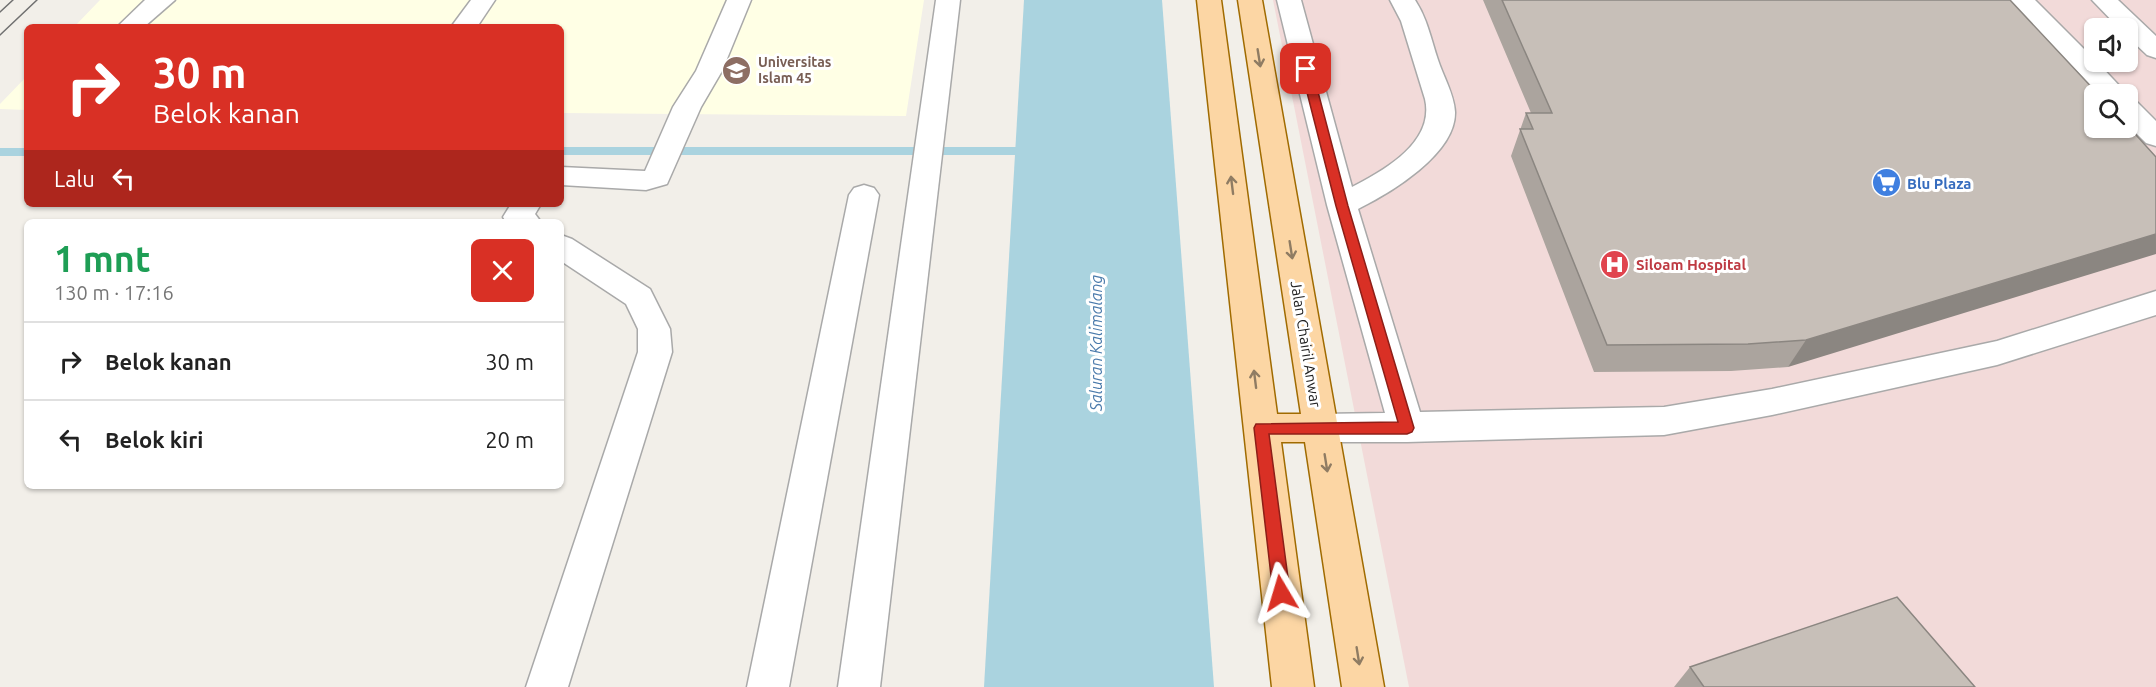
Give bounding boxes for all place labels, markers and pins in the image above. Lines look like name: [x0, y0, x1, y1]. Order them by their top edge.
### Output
pin: [1280, 43, 1331, 94]
school or university icon: Universitas Islam 45: [721, 54, 753, 86]
place label: Universitas Islam 45: [758, 54, 832, 86]
supermarket icon: Blu Plaza: [1870, 167, 1902, 199]
place label: Blu Plaza: [1907, 175, 1972, 192]
hospital icon: Siloam Hospital: [1599, 248, 1631, 280]
place label: Siloam Hospital: [1636, 256, 1746, 273]

